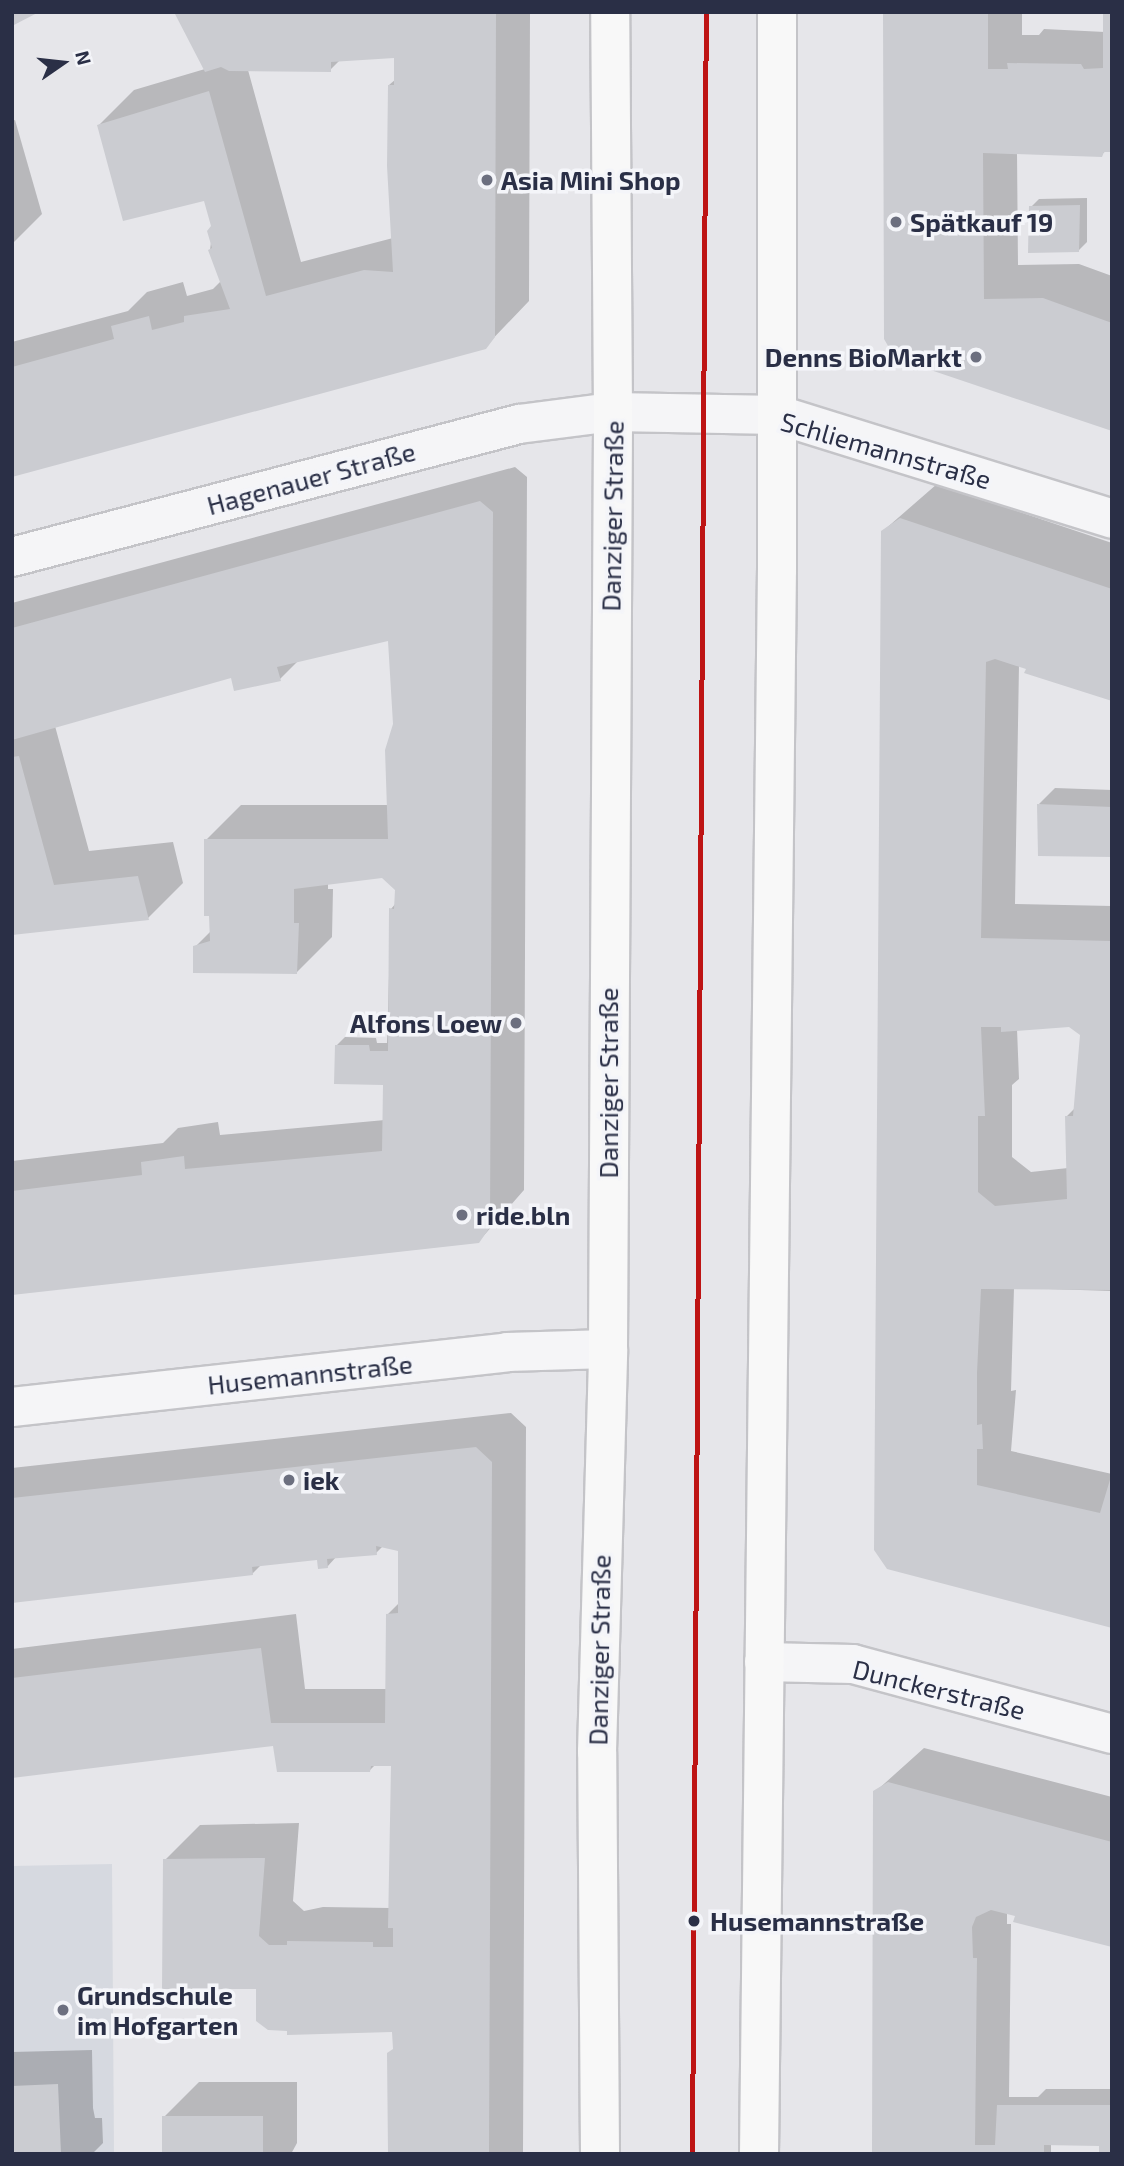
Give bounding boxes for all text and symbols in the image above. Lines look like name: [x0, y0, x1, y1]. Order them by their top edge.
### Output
north arrow: [28, 28, 98, 98]
text: N: [71, 48, 97, 67]
place label: Asia Mini Shop: [501, 164, 681, 196]
marker: Asia Mini Shop: [479, 172, 495, 188]
place label: Spätkauf 19: [910, 206, 1054, 238]
marker: Spätkauf 19: [888, 214, 904, 230]
place label: Denns BioMarkt: [765, 341, 962, 373]
marker: Denns BioMarkt: [968, 349, 984, 365]
street label: Schliemannstraße: [777, 405, 995, 495]
street label: Danziger Straße: [595, 420, 629, 612]
street label: Hagenauer Straße: [203, 435, 419, 521]
street label: Danziger Straße: [592, 987, 624, 1179]
place label: Alfons Loew: [350, 1007, 502, 1039]
marker: Alfons Loew: [508, 1015, 524, 1031]
place label: ride.bln: [476, 1199, 570, 1231]
marker: ride.bln: [454, 1207, 470, 1223]
street label: Husemannstraße: [206, 1348, 414, 1400]
place label: iek: [303, 1464, 339, 1496]
marker: iek: [281, 1472, 297, 1488]
street label: Danziger Straße: [582, 1554, 616, 1746]
street label: Dunckerstraße: [850, 1653, 1028, 1725]
place label: Husemannstraße: [710, 1905, 924, 1937]
marker: Husemannstraße: [684, 1911, 704, 1931]
place label: Grundschule im Hofgarten: [77, 1979, 238, 2040]
marker: Grundschule im Hofgarten: [55, 2002, 71, 2018]

